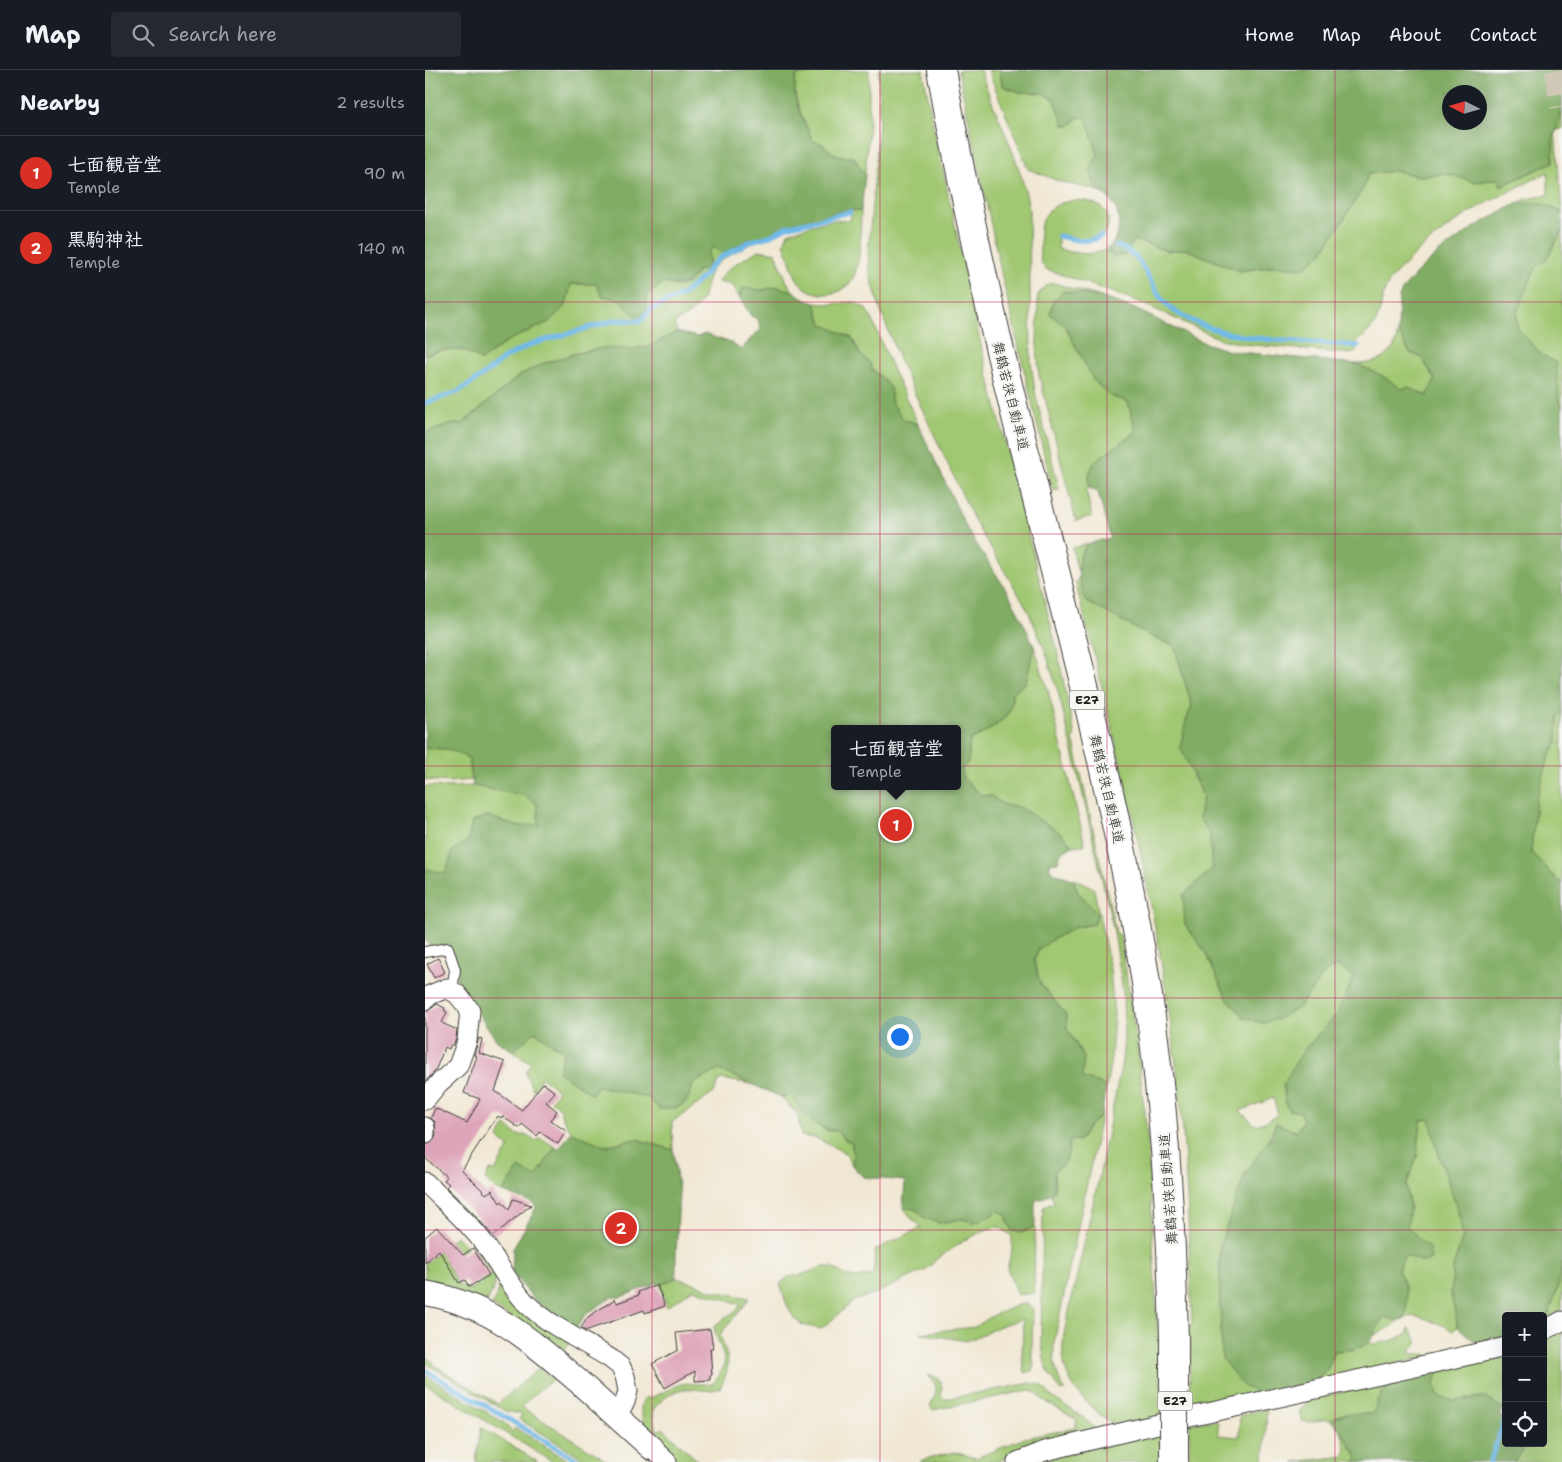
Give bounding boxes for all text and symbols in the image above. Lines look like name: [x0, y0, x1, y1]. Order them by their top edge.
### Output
search box: [111, 12, 461, 57]
text: Map: [25, 19, 81, 51]
icon: search: [129, 21, 157, 49]
text: Search here: [169, 22, 277, 47]
text: Home: [1245, 23, 1294, 47]
text: Map: [1322, 23, 1361, 47]
text: About: [1389, 23, 1442, 47]
text: Contact: [1470, 23, 1537, 47]
north arrow: [1442, 85, 1487, 130]
text: Nearby: [20, 89, 100, 117]
text: 2 results: [336, 92, 405, 113]
text: 七面観音堂: [67, 152, 162, 177]
text: 1: [32, 163, 40, 184]
text: 90 m: [364, 163, 405, 184]
text: Temple: [67, 177, 120, 198]
text: 黒駒神社: [67, 227, 143, 252]
text: 2: [30, 238, 42, 259]
text: 140 m: [358, 238, 405, 259]
text: Temple: [67, 252, 120, 273]
street label: 舞鶴若狭自動車道: [989, 339, 1033, 453]
road number: E27: [1069, 690, 1105, 710]
popup: [831, 725, 961, 790]
street label: 舞鶴若狭自動車道: [1086, 732, 1128, 846]
text: 七面観音堂: [848, 736, 944, 761]
text: Temple: [848, 761, 902, 782]
pin: 1: [880, 806, 912, 844]
your location: [887, 1024, 913, 1050]
street label: 舞鶴若狭自動車道: [1155, 1133, 1181, 1245]
pin: 2: [605, 1209, 637, 1247]
map controls: [1502, 1312, 1547, 1447]
button: +: [1502, 1312, 1547, 1357]
button: −: [1502, 1357, 1547, 1402]
road number: E27: [1157, 1392, 1193, 1410]
button: locate: [1502, 1402, 1547, 1447]

